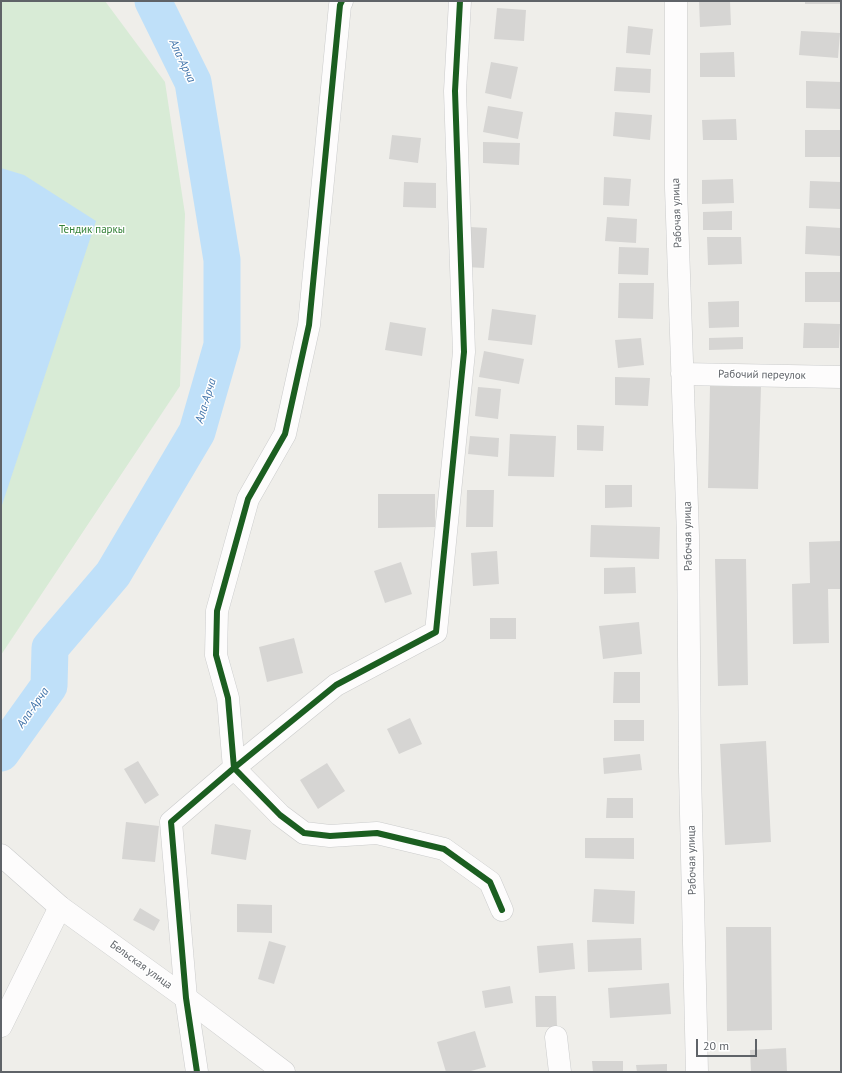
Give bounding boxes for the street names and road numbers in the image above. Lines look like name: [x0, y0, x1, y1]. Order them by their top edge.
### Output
street label: Рабочая улица: [669, 178, 685, 248]
street label: Рабочий переулок: [718, 368, 806, 382]
street label: Рабочая улица: [681, 501, 695, 571]
street label: Рабочая улица: [685, 825, 699, 895]
street label: Бельская улица: [107, 938, 175, 992]

